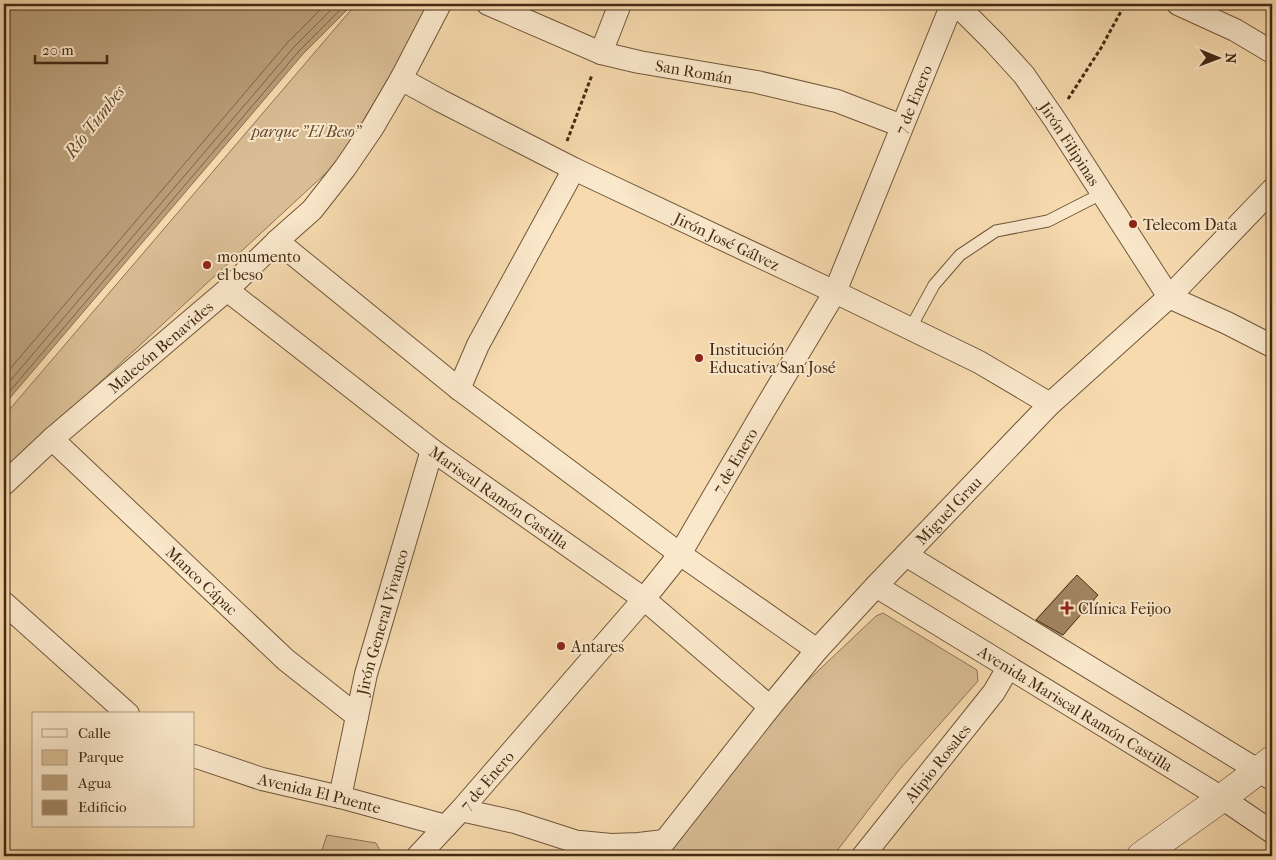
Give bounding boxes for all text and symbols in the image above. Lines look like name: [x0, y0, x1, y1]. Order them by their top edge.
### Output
scale bar: [35, 32, 108, 64]
north arrow: [1194, 32, 1244, 82]
text: 20 m: [42, 41, 74, 59]
text: N: [1222, 53, 1239, 64]
street label: San Román: [654, 55, 735, 87]
street label: 7 de Enero: [891, 62, 936, 137]
water label: Río Tumbes: [60, 81, 130, 163]
street label: Jirón Filipinas: [1035, 96, 1104, 189]
park label: parque "El Beso": [249, 122, 362, 141]
street label: Jirón José Gálvez: [669, 207, 783, 274]
place label: Telecom Data: [1143, 215, 1238, 234]
marker: Telecom Data: [1127, 218, 1139, 230]
place label: monumento el beso: [217, 247, 301, 284]
marker: monumento el beso: [201, 259, 213, 271]
street label: Malecón Benavides: [104, 297, 217, 397]
place label: Institución Educativa San José: [709, 340, 836, 377]
marker: Institución Educativa San José: [693, 352, 705, 364]
street label: 7 de Enero: [708, 424, 761, 497]
street label: Mariscal Ramón Castilla: [426, 442, 573, 553]
street label: Miguel Grau: [911, 472, 985, 549]
street label: Manco Cápac: [162, 542, 241, 619]
street label: Jirón General Vivanco: [352, 547, 412, 699]
place label: Clínica Feijoo: [1078, 599, 1171, 618]
marker: Clínica Feijoo: [1060, 601, 1074, 615]
place label: Antares: [570, 637, 624, 656]
marker: Antares: [555, 640, 567, 652]
street label: Avenida Mariscal Ramón Castilla: [974, 641, 1177, 775]
legend: [32, 712, 195, 828]
street label: Alipio Rosales: [899, 720, 974, 807]
text: Calle: [78, 724, 111, 742]
street label: 7 de Enero: [455, 747, 518, 814]
text: Parque: [78, 748, 124, 766]
street label: Avenida El Puente: [255, 769, 383, 817]
text: Agua: [77, 774, 112, 792]
text: Edificio: [78, 798, 127, 816]

